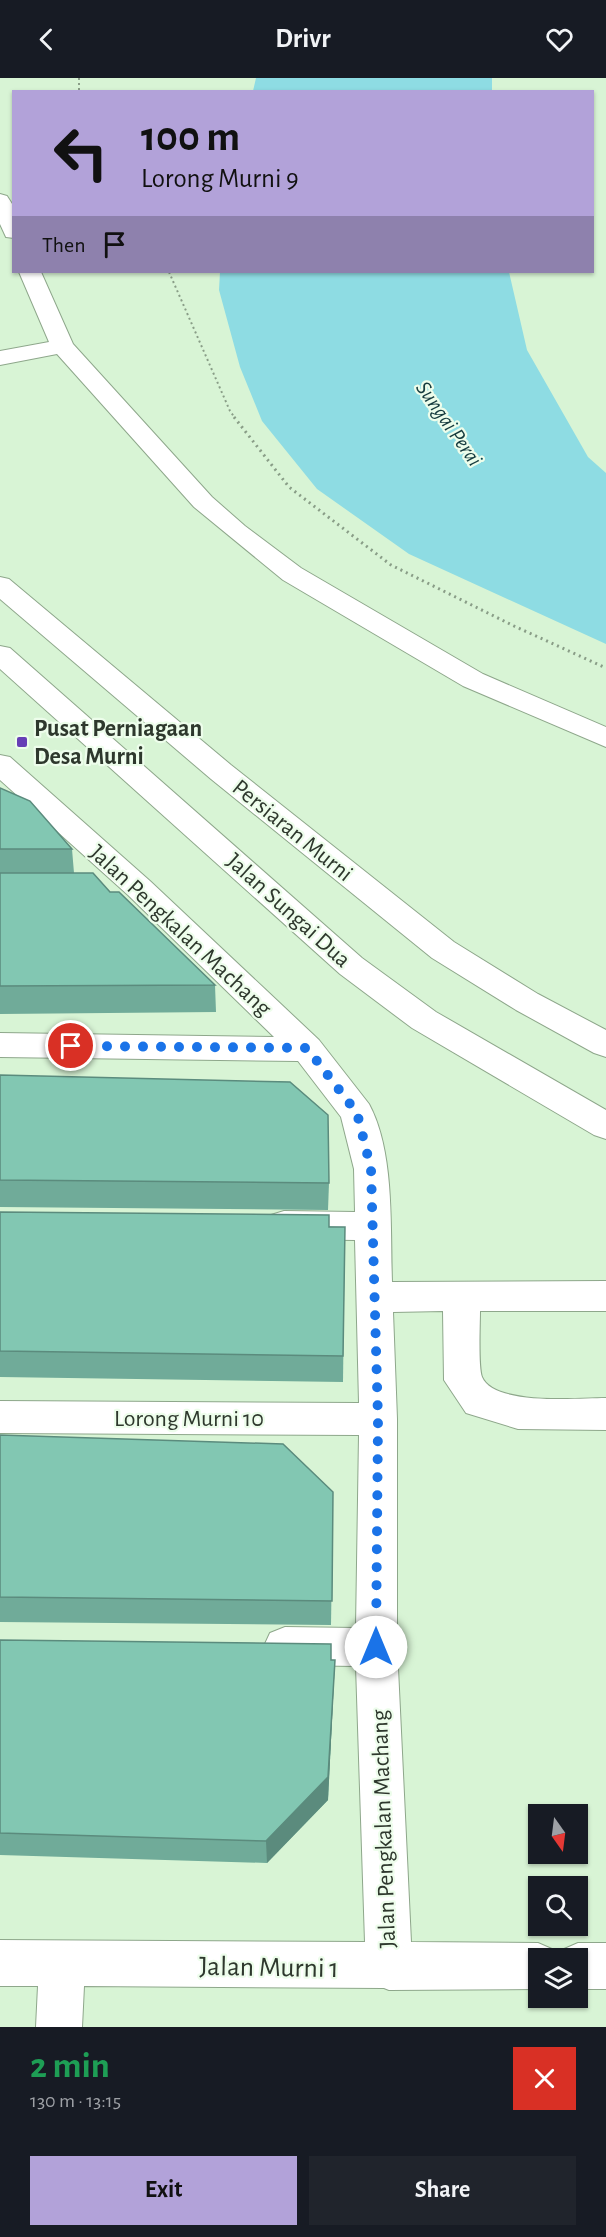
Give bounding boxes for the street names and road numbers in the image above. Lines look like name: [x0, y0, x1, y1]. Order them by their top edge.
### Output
street label: Persiaran Murni: [228, 775, 357, 886]
street label: Jalan Pengkalan Machang: [85, 841, 276, 1021]
street label: Jalan Sungai Dua: [222, 849, 355, 973]
street label: Lorong Murni 10: [114, 1407, 264, 1431]
street label: Jalan Pengkalan Machang: [368, 1709, 400, 1949]
street label: Jalan Murni 1: [199, 1953, 339, 1983]

